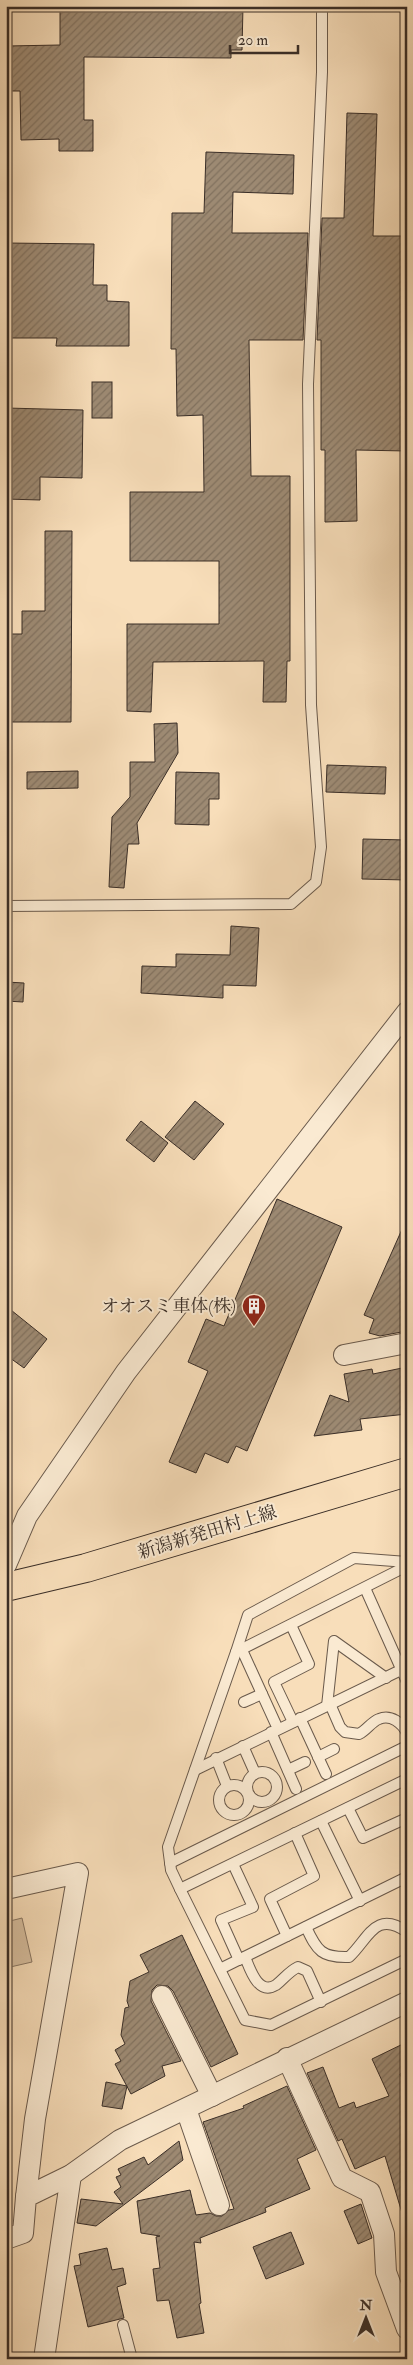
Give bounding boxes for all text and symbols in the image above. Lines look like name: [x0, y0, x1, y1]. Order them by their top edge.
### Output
scale bar: [230, 22, 298, 54]
text: 20 m: [238, 31, 268, 50]
building icon: オオスミ車体(株): [241, 1293, 267, 1327]
place label: オオスミ車体(株): [101, 1295, 236, 1318]
street label: 新潟新発田村上線: [135, 1500, 279, 1565]
north arrow: [340, 2292, 390, 2342]
text: N: [359, 2297, 373, 2314]

